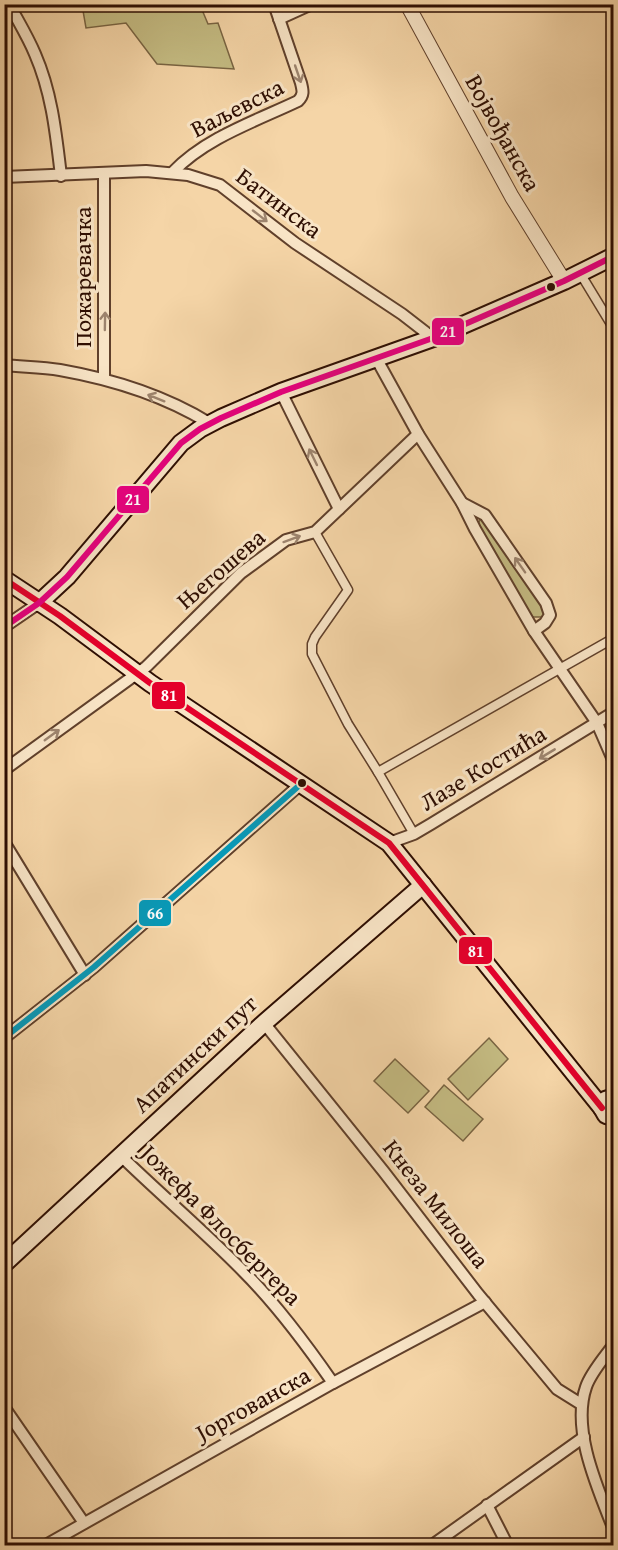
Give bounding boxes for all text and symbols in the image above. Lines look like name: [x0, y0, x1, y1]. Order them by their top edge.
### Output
one-way arrow: [293, 64, 304, 83]
street label: Војвођанска: [457, 68, 550, 198]
street label: Ваљевска: [184, 69, 290, 146]
street label: Батинска: [229, 159, 330, 247]
street label: Пожаревачка: [65, 206, 100, 347]
one-way arrow: [252, 210, 268, 223]
unlabelled marker: [545, 281, 557, 293]
one-way arrow: [99, 311, 111, 331]
line badge: 21: [431, 317, 465, 346]
text: 21: [440, 319, 456, 343]
one-way arrow: [148, 392, 166, 403]
one-way arrow: [307, 448, 319, 466]
line badge: 21: [116, 485, 150, 514]
text: 21: [125, 487, 141, 511]
street label: Његошева: [169, 520, 273, 617]
one-way arrow: [282, 533, 300, 544]
one-way arrow: [514, 558, 526, 574]
line badge: 81: [151, 681, 186, 710]
text: 81: [161, 683, 177, 707]
street label: Лазе Костића: [413, 716, 553, 819]
one-way arrow: [43, 729, 59, 742]
one-way arrow: [539, 748, 556, 760]
unlabelled marker: [296, 777, 308, 789]
line badge: 66: [138, 899, 172, 927]
text: 66: [147, 901, 163, 925]
line badge: 81: [458, 936, 493, 965]
text: 81: [468, 939, 484, 963]
street label: Апатински пут: [124, 986, 265, 1121]
street label: Кнеза Милоша: [375, 1132, 498, 1276]
street label: Јожефа Флосбергера: [131, 1134, 310, 1314]
street label: Јоргованска: [186, 1357, 317, 1451]

